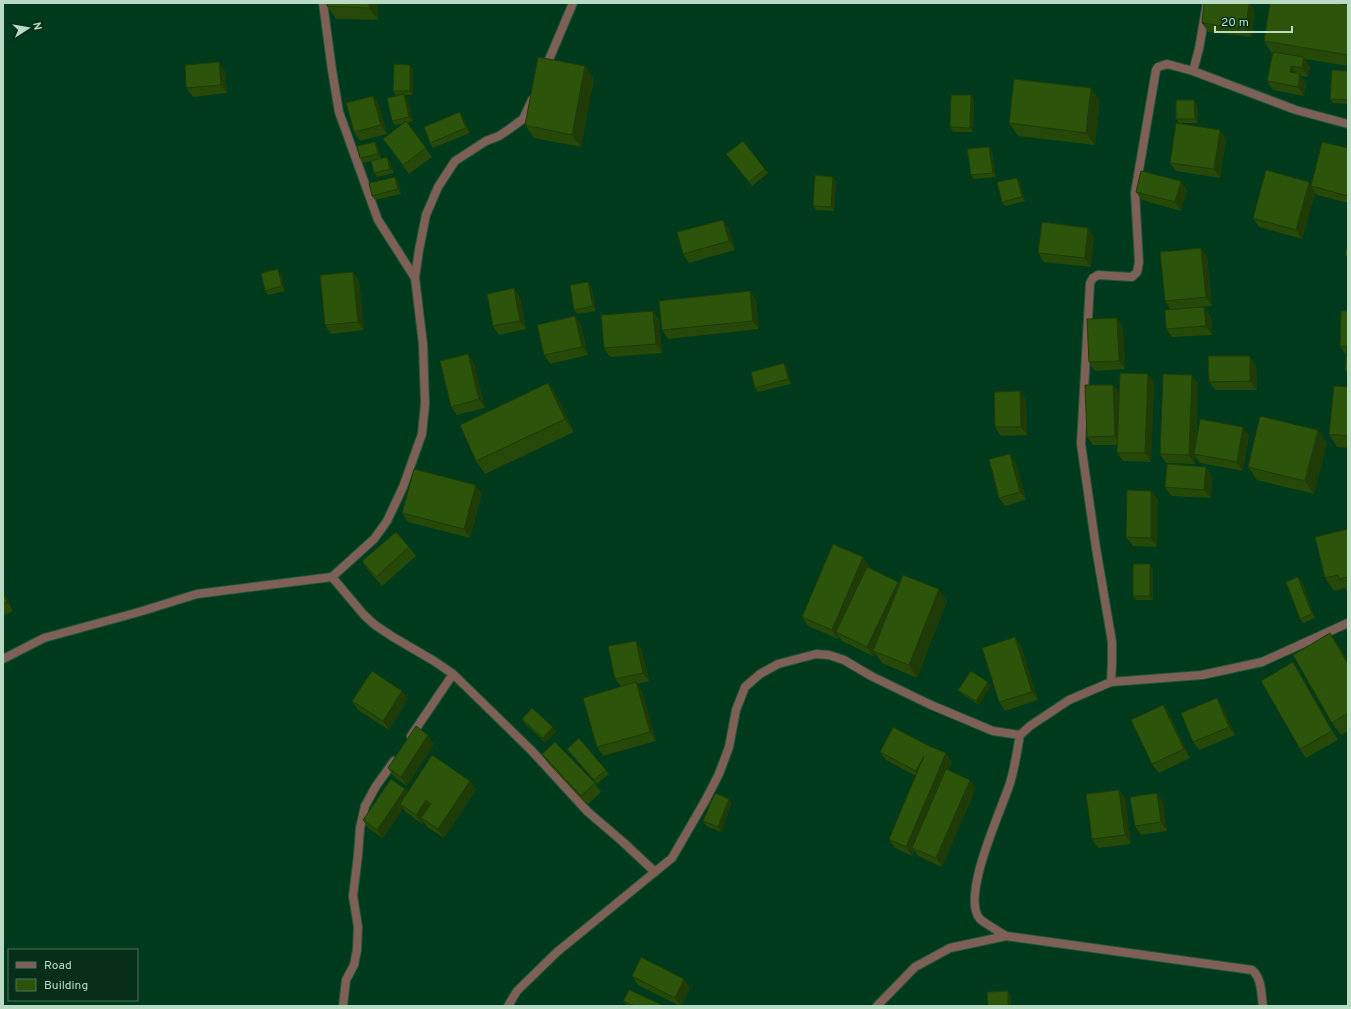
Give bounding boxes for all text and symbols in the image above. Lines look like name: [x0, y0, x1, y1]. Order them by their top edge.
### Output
north arrow: [8, 8, 48, 48]
scale bar: [1215, 8, 1292, 34]
text: 20 m: [1221, 15, 1249, 31]
text: N: [29, 21, 44, 31]
legend: [8, 949, 138, 1001]
text: Road: [44, 958, 72, 974]
text: Building: [44, 978, 88, 994]

